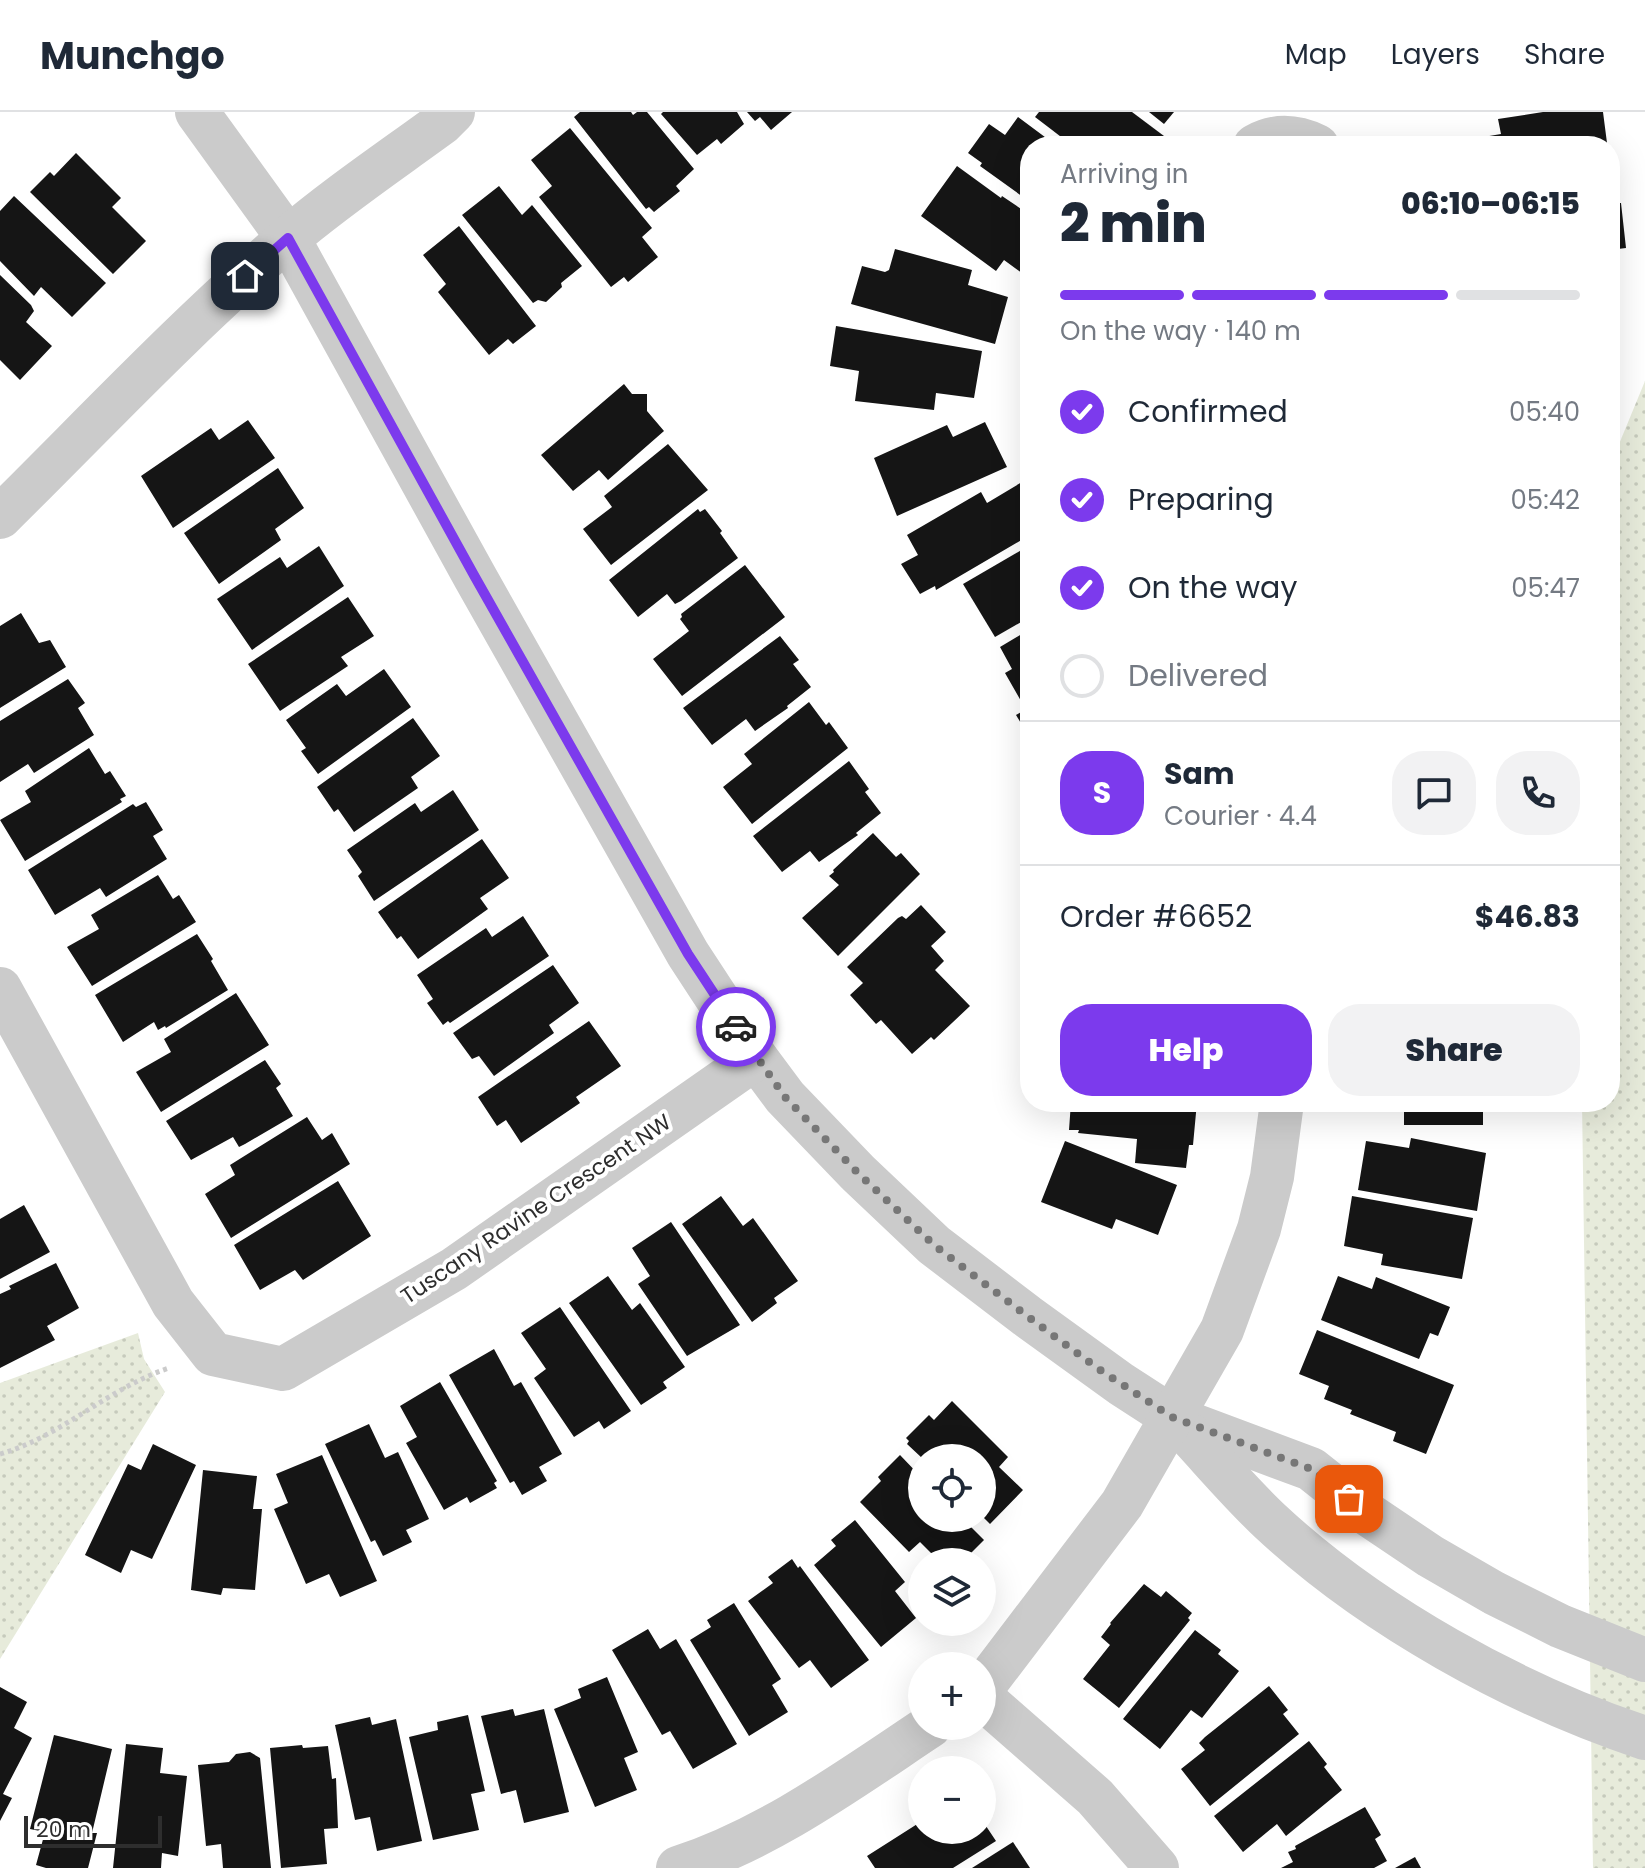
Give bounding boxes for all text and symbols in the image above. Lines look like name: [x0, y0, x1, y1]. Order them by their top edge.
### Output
text: Munchgo: [40, 29, 225, 82]
text: Map: [1285, 35, 1347, 74]
text: Layers: [1391, 35, 1480, 74]
text: Share: [1524, 35, 1605, 74]
text: Arriving in: [1060, 156, 1189, 192]
text: 06:10–06:15: [1401, 182, 1580, 225]
text: 2 min: [1060, 187, 1207, 260]
pin: [211, 242, 279, 310]
icon: home: [223, 254, 267, 298]
text: On the way · 140 m: [1060, 313, 1301, 349]
icon: check: [1060, 390, 1104, 434]
text: Confirmed: [1128, 390, 1288, 433]
text: 05:40: [1509, 394, 1580, 430]
icon: check: [1060, 478, 1104, 522]
text: Preparing: [1128, 478, 1274, 521]
text: 05:42: [1511, 482, 1580, 518]
icon: check: [1060, 566, 1104, 610]
text: On the way: [1128, 566, 1297, 609]
text: 05:47: [1511, 570, 1580, 606]
text: Delivered: [1128, 654, 1268, 697]
button: chat: [1392, 751, 1476, 835]
button: phone: [1496, 751, 1580, 835]
text: Sam: [1164, 752, 1235, 795]
text: S: [1093, 771, 1111, 814]
text: Courier · 4.4: [1164, 798, 1317, 834]
text: Order #6652: [1060, 895, 1252, 938]
text: $46.83: [1475, 895, 1580, 938]
courier: [696, 987, 776, 1067]
button: Help: [1060, 1004, 1312, 1096]
button: Share: [1328, 1004, 1580, 1096]
icon: car: [714, 1005, 758, 1049]
street label: Tuscany Ravine Crescent NW: [395, 1107, 677, 1311]
map controls: [908, 1444, 996, 1844]
button: locate: [908, 1444, 996, 1532]
pin: [1315, 1465, 1383, 1533]
icon: bag: [1327, 1477, 1371, 1521]
button: layers: [908, 1548, 996, 1636]
button: +: [908, 1652, 996, 1740]
button: −: [908, 1756, 996, 1844]
scale bar: [24, 1812, 162, 1848]
text: 20 m: [36, 1814, 91, 1845]

